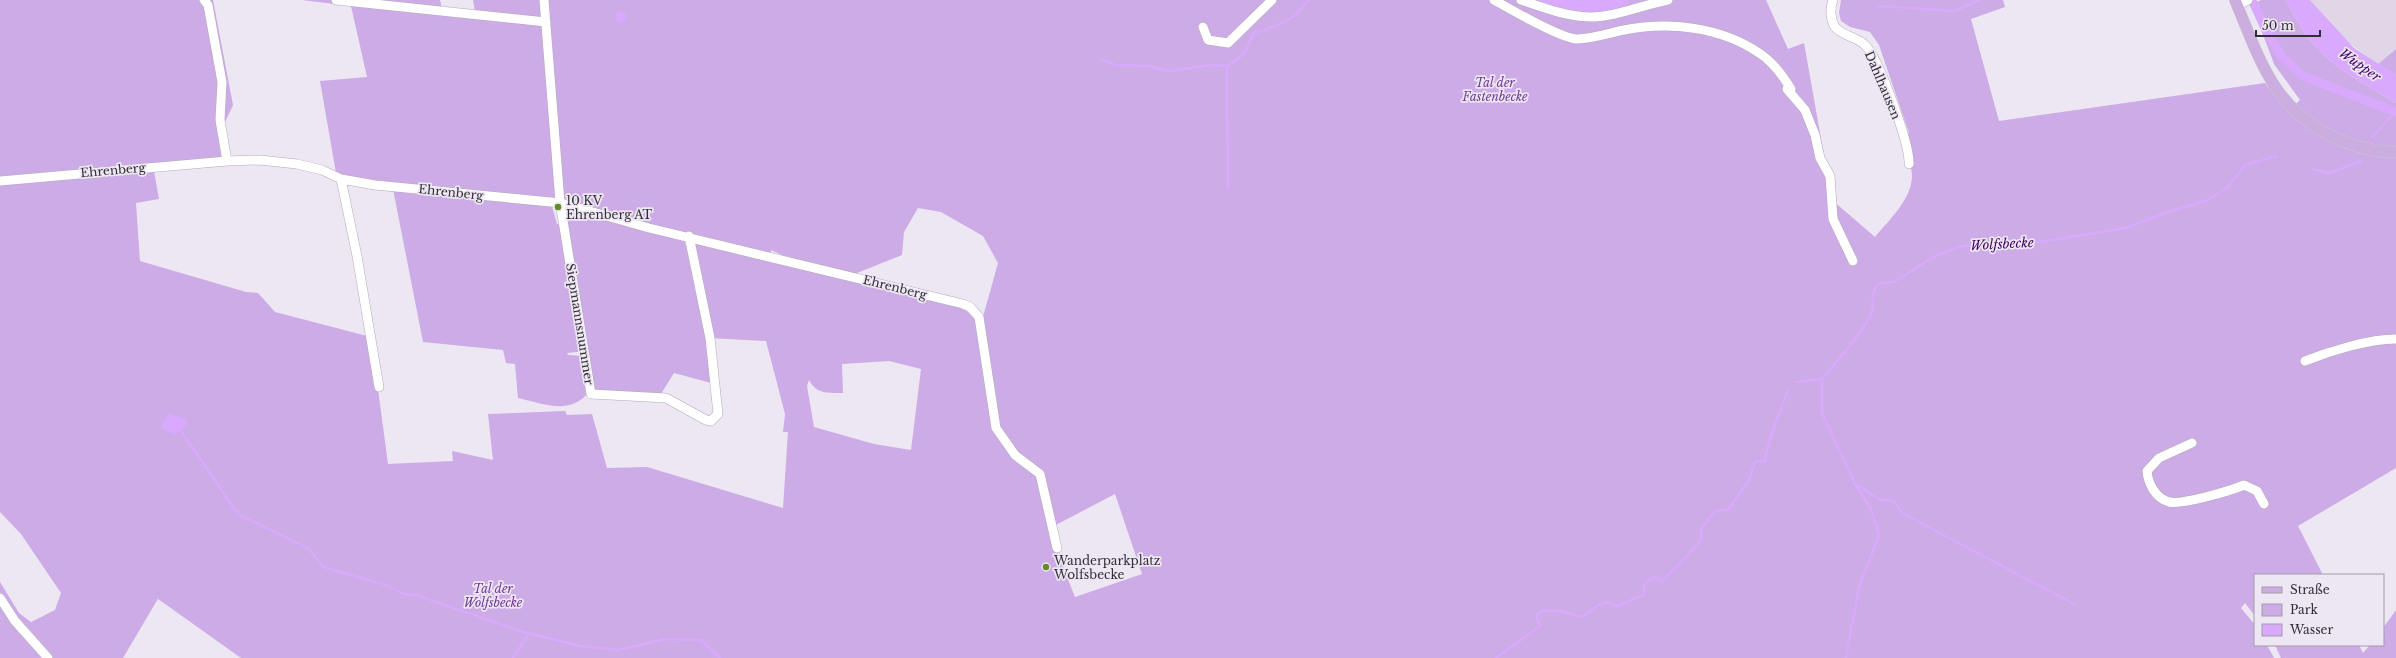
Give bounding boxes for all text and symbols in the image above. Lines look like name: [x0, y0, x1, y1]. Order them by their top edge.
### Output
scale bar: [2256, 12, 2320, 38]
text: 50 m: [2262, 18, 2294, 33]
water label: Wupper: [2336, 45, 2385, 86]
street label: Dahlhausen: [1862, 49, 1904, 121]
park label: Tal der Fastenbecke: [1461, 75, 1528, 104]
street label: Ehrenberg: [80, 160, 147, 180]
street label: Ehrenberg: [418, 181, 485, 203]
place label: 10 KV Ehrenberg AT: [566, 193, 653, 222]
marker: 10 KV Ehrenberg AT: [553, 202, 563, 212]
water label: Wolfsbecke: [1970, 234, 2034, 254]
street label: Siepmannsnummer: [563, 262, 597, 386]
street label: Ehrenberg: [861, 272, 929, 302]
place label: Wanderparkplatz Wolfsbecke: [1053, 553, 1161, 582]
marker: Wanderparkplatz Wolfsbecke: [1041, 562, 1051, 572]
legend: [2254, 574, 2384, 646]
park label: Tal der Wolfsbecke: [464, 581, 523, 610]
text: Straße: [2290, 582, 2330, 597]
text: Park: [2290, 602, 2318, 617]
text: Wasser: [2289, 622, 2333, 637]

